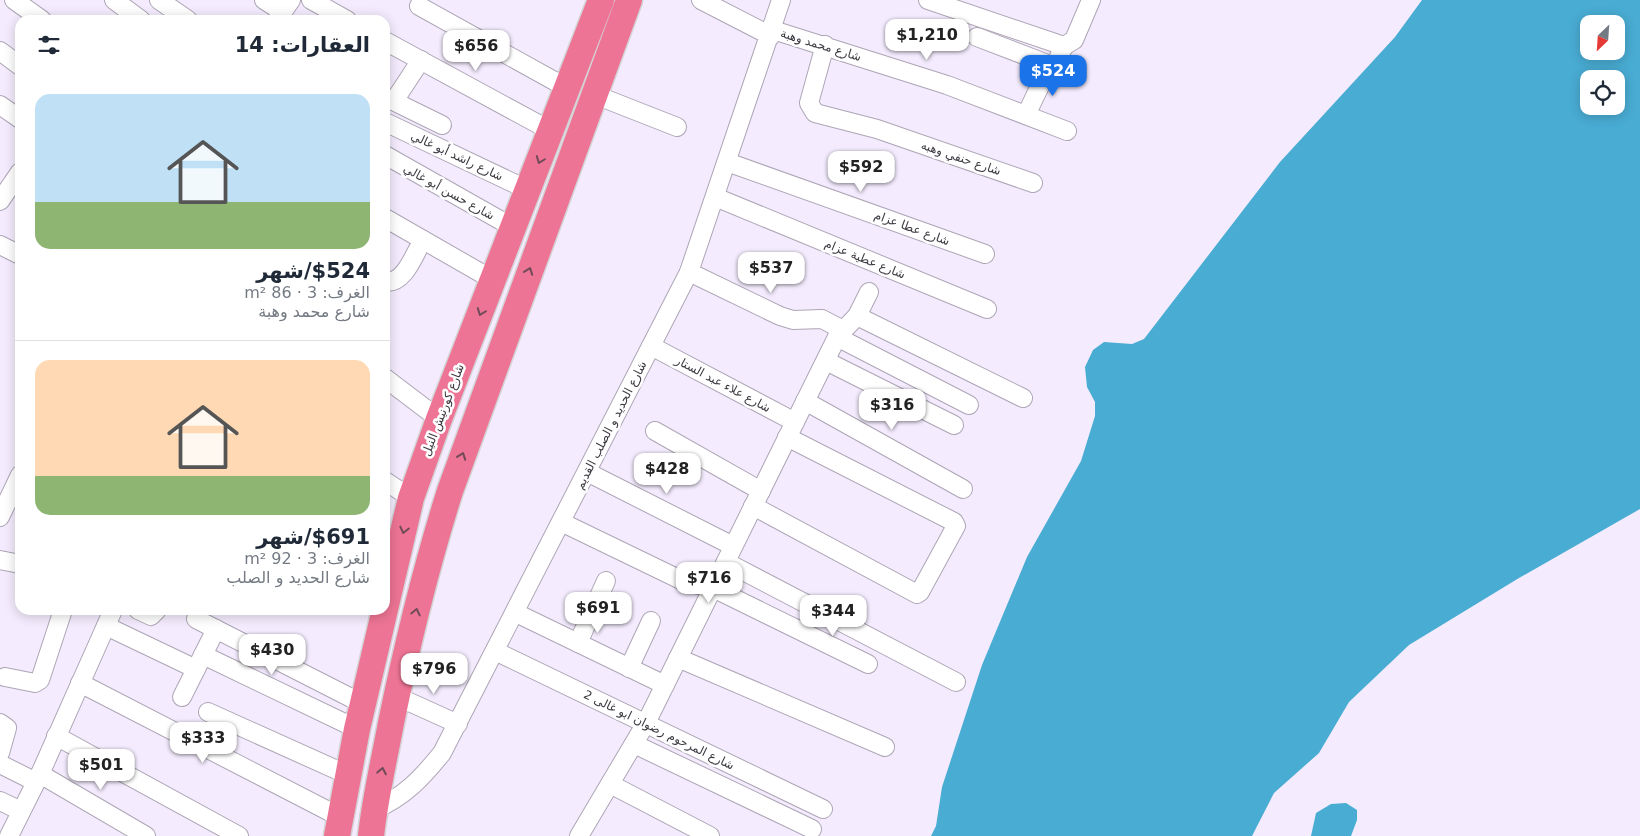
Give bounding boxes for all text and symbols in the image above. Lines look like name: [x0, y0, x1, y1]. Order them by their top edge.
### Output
north arrow: [1580, 15, 1625, 60]
map controls: [1580, 15, 1625, 115]
pin: $1,210: [886, 18, 968, 61]
text: $1,210: [896, 25, 958, 44]
street label: شارع محمد وهبة: [779, 26, 863, 65]
pin: $656: [446, 30, 506, 72]
icon: filters: [35, 31, 63, 59]
text: العقارات: 14: [235, 33, 370, 57]
text: $656: [454, 36, 498, 55]
pin: $524: [1023, 54, 1083, 97]
text: $524: [1031, 61, 1075, 80]
button: locate: [1580, 70, 1625, 115]
icon: home: [158, 127, 248, 217]
street label: شارع راشد أبو غالي: [408, 128, 506, 184]
street label: شارع حنفي وهبه: [919, 138, 1003, 179]
pin: $592: [831, 150, 891, 193]
one-way arrow: [536, 155, 546, 164]
text: $592: [839, 157, 883, 176]
street label: شارع حسن أبو غالي: [401, 160, 497, 224]
street label: شارع عطا عزام: [872, 208, 952, 249]
street label: شارع عطية عزام: [822, 236, 907, 283]
pin: $537: [741, 252, 801, 294]
text: $537: [749, 258, 793, 277]
text: $524/شهر: [256, 259, 370, 283]
one-way arrow: [523, 267, 533, 275]
text: الغرف: 3 · 86 m²: [244, 283, 370, 302]
text: شارع محمد وهبة: [258, 302, 370, 321]
one-way arrow: [477, 307, 487, 315]
street label: شارع علاء عبد الستار: [672, 352, 773, 416]
street label: شارع الحديد و الصلب القديم: [572, 358, 650, 492]
street label: شارع كورنيش النيل: [419, 362, 468, 458]
pin: $316: [862, 388, 922, 431]
icon: home: [158, 392, 248, 482]
text: $316: [870, 395, 914, 414]
pin: $428: [637, 452, 697, 495]
one-way arrow: [456, 453, 466, 461]
text: $428: [645, 459, 689, 478]
text: $691/شهر: [256, 525, 370, 549]
one-way arrow: [399, 526, 410, 535]
text: الغرف: 3 · 92 m²: [244, 549, 370, 568]
pin: $716: [679, 562, 739, 604]
text: شارع الحديد و الصلب: [226, 568, 370, 587]
text: $716: [687, 568, 731, 587]
pin: $691: [568, 592, 628, 634]
pin: $344: [803, 594, 863, 637]
text: $691: [576, 598, 620, 617]
text: $344: [811, 601, 855, 620]
one-way arrow: [410, 607, 421, 616]
pin: $430: [242, 634, 302, 676]
text: $430: [250, 640, 294, 659]
pin: $796: [404, 652, 464, 695]
text: $796: [412, 659, 456, 678]
street label: شارع المرحوم رضوان ابو غالى 2: [581, 687, 737, 774]
pin: $333: [173, 722, 233, 764]
text: $333: [181, 728, 225, 747]
pin: $501: [71, 748, 131, 791]
text: $501: [79, 755, 123, 774]
one-way arrow: [376, 766, 386, 775]

